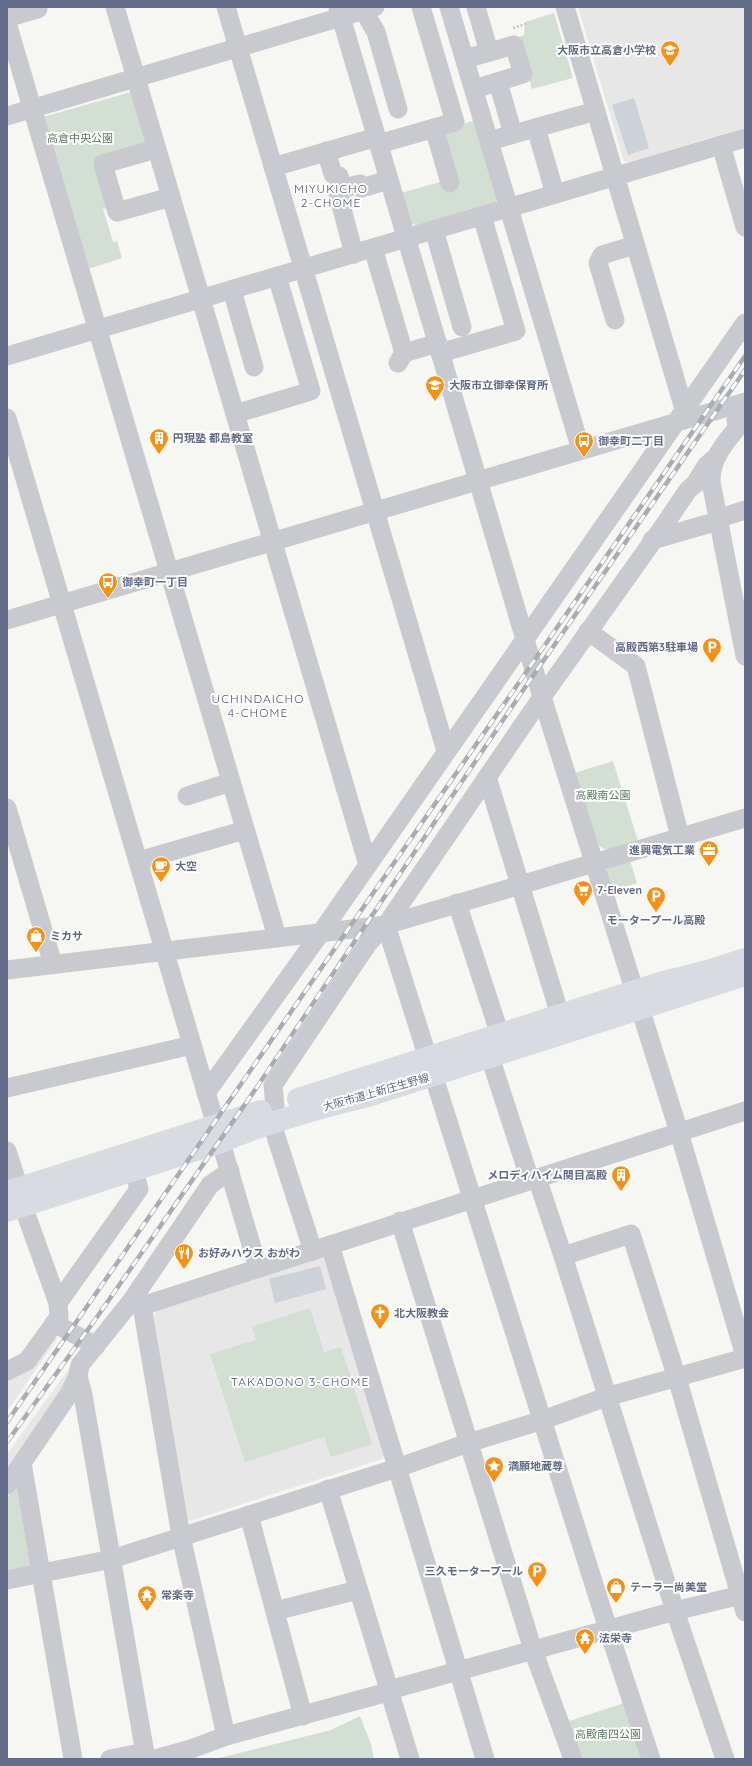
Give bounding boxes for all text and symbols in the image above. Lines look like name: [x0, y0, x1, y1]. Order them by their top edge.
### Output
school or university icon: 大阪市立高倉小学校: [659, 39, 681, 67]
place label: 大阪市立高倉小学校: [557, 43, 656, 57]
park label: 高倉中央公園: [47, 131, 113, 145]
district label: MIYUKICHO 2-CHOME: [294, 181, 368, 210]
school or university icon: 大阪市立御幸保育所: [424, 374, 446, 402]
place label: 大阪市立御幸保育所: [449, 378, 548, 392]
building icon: 円現塾 都島教室: [148, 427, 170, 455]
bus stop icon: 御幸町二丁目: [573, 430, 595, 458]
place label: 円現塾 都島教室: [173, 431, 253, 445]
place label: 御幸町二丁目: [598, 434, 664, 448]
bus stop icon: 御幸町一丁目: [97, 571, 119, 599]
place label: 御幸町一丁目: [122, 575, 188, 589]
parking icon: 高殿西第3駐車場: [701, 636, 723, 664]
place label: 高殿西第3駐車場: [615, 640, 698, 654]
district label: UCHINDAICHO 4-CHOME: [212, 691, 304, 720]
park label: 高殿南公園: [576, 788, 631, 802]
office icon: 進興電気工業: [698, 839, 720, 867]
place label: 進興電気工業: [629, 843, 695, 857]
cafe icon: 大空: [150, 855, 172, 883]
place label: 大空: [175, 859, 197, 873]
supermarket icon: 7-Eleven: [572, 879, 594, 907]
place label: 7-Eleven: [597, 883, 642, 897]
parking icon: モータープール高殿: [645, 885, 667, 913]
place label: モータープール高殿: [607, 913, 705, 927]
shop icon: ミカサ: [25, 925, 47, 953]
place label: ミカサ: [50, 929, 83, 943]
street label: 大阪市道上新庄生野線: [321, 1070, 431, 1114]
building icon: メロディハイム関目高殿: [610, 1164, 632, 1192]
place label: メロディハイム関目高殿: [487, 1168, 607, 1182]
restaurant icon: お好みハウス おがわ: [173, 1242, 195, 1270]
place label: お好みハウス おがわ: [198, 1246, 300, 1260]
church icon: 北大阪教会: [369, 1302, 391, 1330]
place label: 北大阪教会: [394, 1306, 449, 1320]
district label: TAKADONO 3-CHOME: [231, 1374, 369, 1389]
place icon: 満願地蔵尊: [483, 1455, 505, 1483]
place label: 満願地蔵尊: [508, 1459, 563, 1473]
parking icon: 三久モータープール: [526, 1560, 548, 1588]
place label: 三久モータープール: [425, 1564, 523, 1578]
shop icon: テーラー尚美堂: [605, 1576, 627, 1604]
place label: テーラー尚美堂: [630, 1580, 707, 1594]
temple icon: 常楽寺: [136, 1584, 158, 1612]
place label: 常楽寺: [161, 1588, 194, 1602]
temple icon: 法栄寺: [574, 1627, 596, 1655]
place label: 法栄寺: [599, 1631, 632, 1645]
park label: 高殿南四公園: [575, 1727, 641, 1741]

